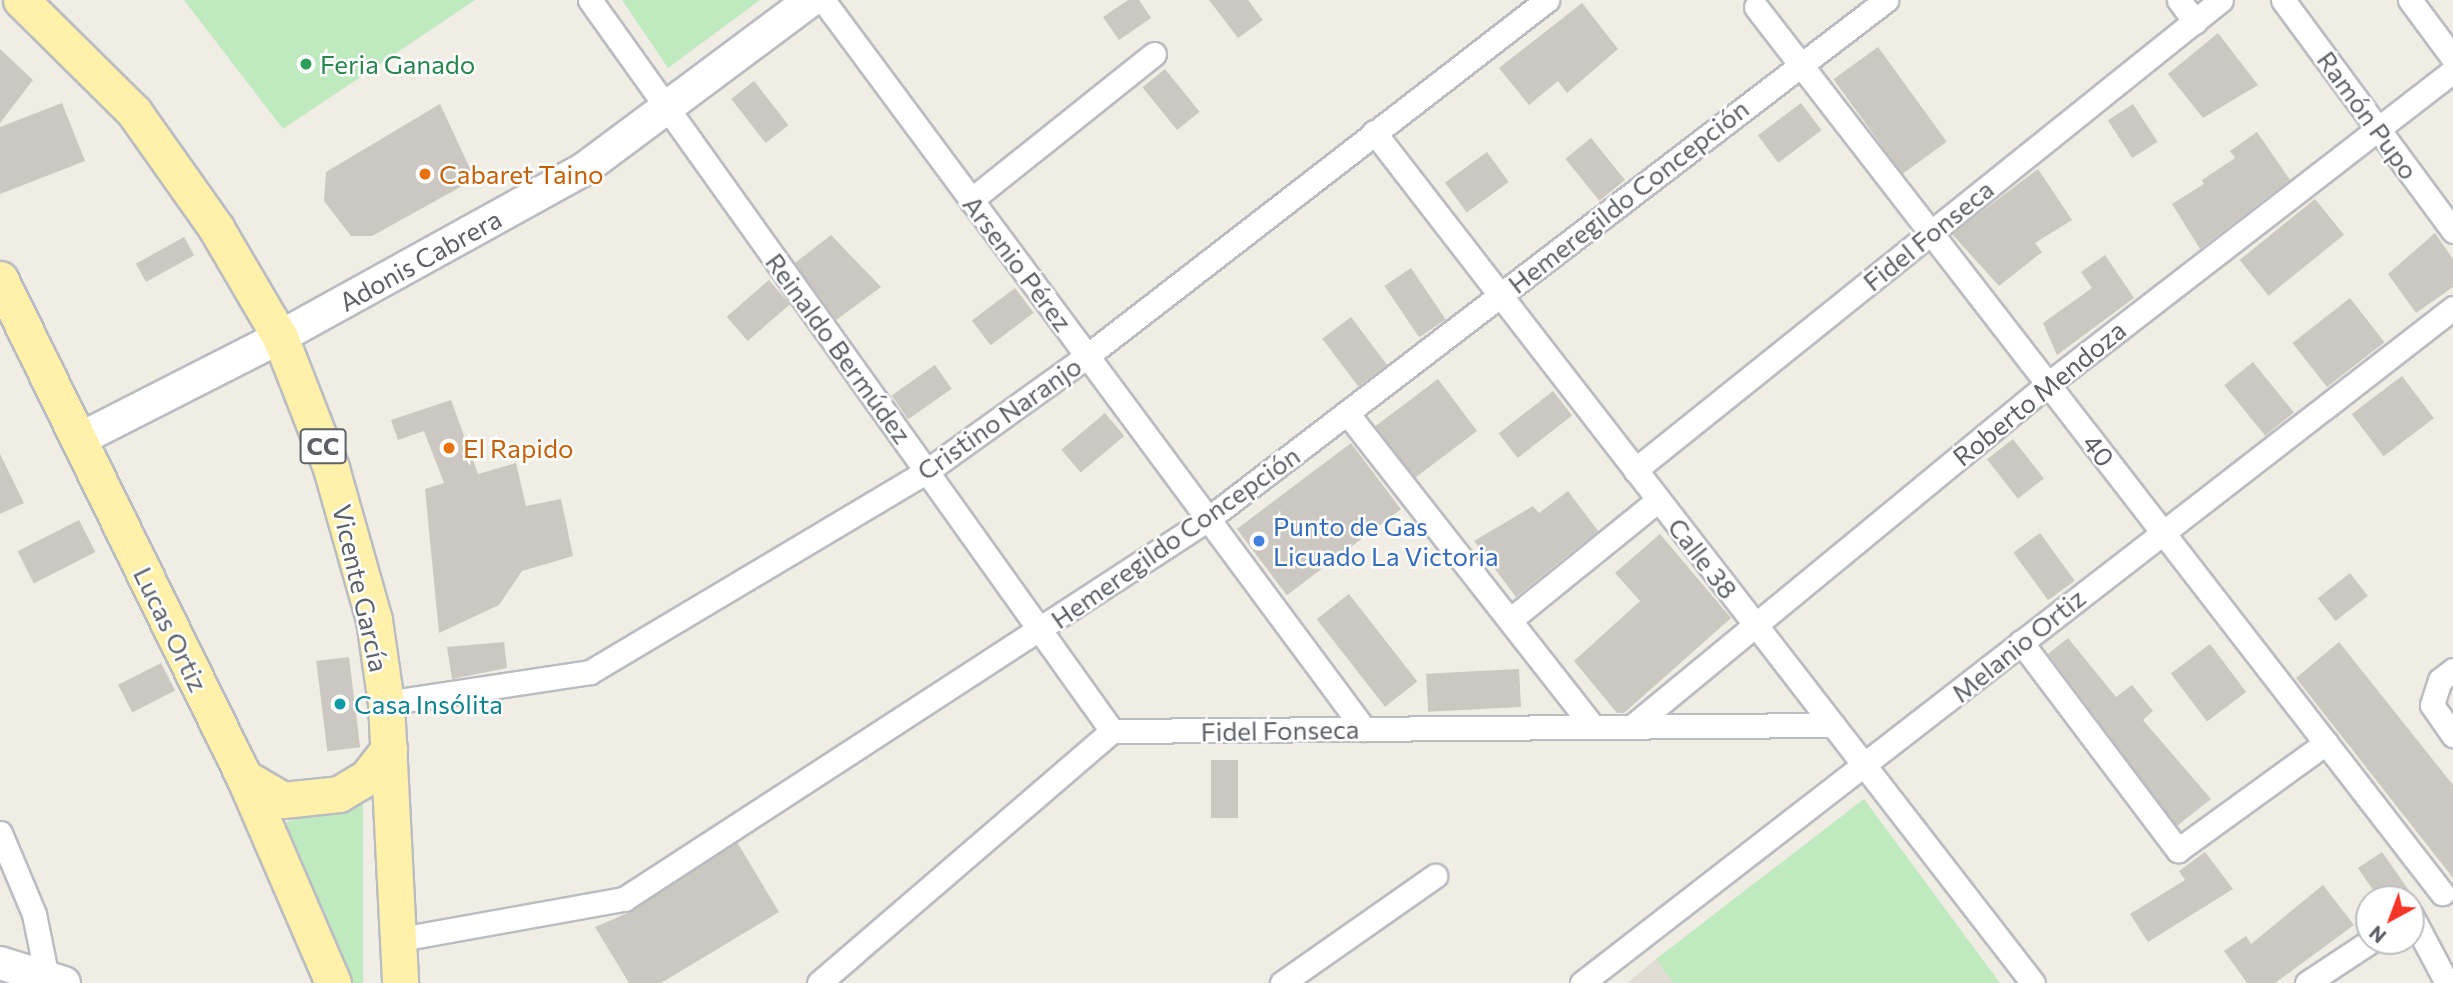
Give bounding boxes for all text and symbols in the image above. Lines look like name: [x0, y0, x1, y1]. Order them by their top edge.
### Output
street label: Ramón Pupo: [2311, 45, 2425, 185]
place label: Feria Ganado: [320, 48, 475, 80]
marker: Feria Ganado: [298, 56, 314, 72]
street label: Hemeregildo Concepción: [1502, 92, 1754, 300]
place label: Cabaret Taino: [439, 158, 604, 190]
marker: Cabaret Taino: [417, 166, 433, 182]
street label: Fidel Fonseca: [1857, 173, 1999, 297]
street label: Arsenio Pérez: [957, 189, 1079, 337]
street label: Adonis Cabrera: [334, 203, 506, 317]
street label: Reinaldo Bermúdez: [760, 247, 918, 449]
street label: Roberto Mendoza: [1946, 314, 2132, 472]
street label: Cristino Naranjo: [911, 350, 1087, 486]
road number: CC: [298, 426, 348, 466]
street label: 40: [2077, 428, 2121, 472]
place label: El Rapido: [463, 432, 574, 464]
street label: Hemeregildo Concepción: [1045, 439, 1305, 635]
marker: El Rapido: [441, 440, 457, 456]
street label: Vicente García: [327, 501, 395, 675]
place label: Punto de Gas Licuado La Victoria: [1273, 510, 1499, 572]
street label: Calle 38: [1662, 511, 1744, 605]
marker: Punto de Gas Licuado La Victoria: [1251, 533, 1267, 549]
street label: Lucas Ortiz: [127, 562, 215, 696]
street label: Melanio Ortiz: [1945, 582, 2091, 708]
place label: Casa Insólita: [354, 688, 503, 720]
marker: Casa Insólita: [332, 696, 348, 712]
street label: Fidel Fonseca: [1200, 713, 1360, 747]
north arrow: [2355, 885, 2425, 955]
text: N: [2364, 921, 2390, 948]

